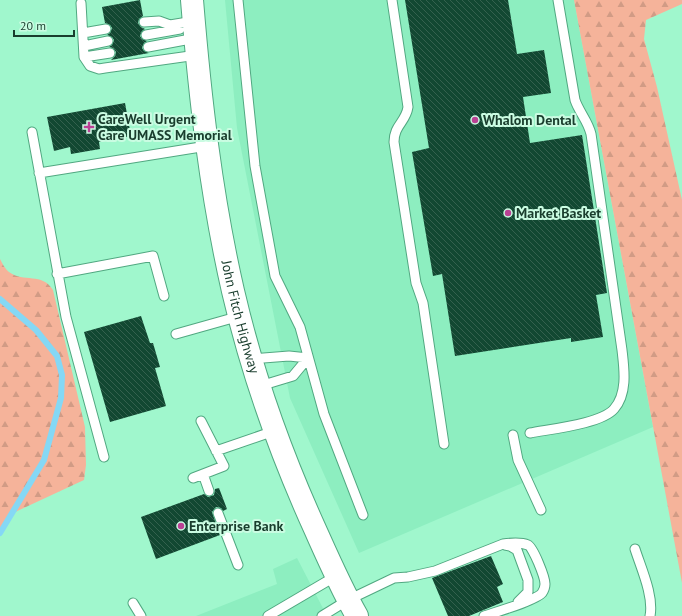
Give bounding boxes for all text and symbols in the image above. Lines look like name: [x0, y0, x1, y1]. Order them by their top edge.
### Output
scale bar: [14, 12, 74, 38]
text: 20 m: [20, 18, 46, 33]
place label: CareWell Urgent Care UMASS Memorial: [98, 110, 233, 144]
place label: Whalom Dental: [483, 111, 577, 129]
marker: Whalom Dental: [470, 115, 480, 125]
marker: CareWell Urgent Care UMASS Memorial: [83, 121, 95, 133]
place label: Market Basket: [516, 204, 601, 222]
marker: Market Basket: [503, 208, 513, 218]
street label: John Fitch Highway: [217, 258, 264, 376]
place label: Enterprise Bank: [189, 517, 283, 535]
marker: Enterprise Bank: [176, 521, 186, 531]

